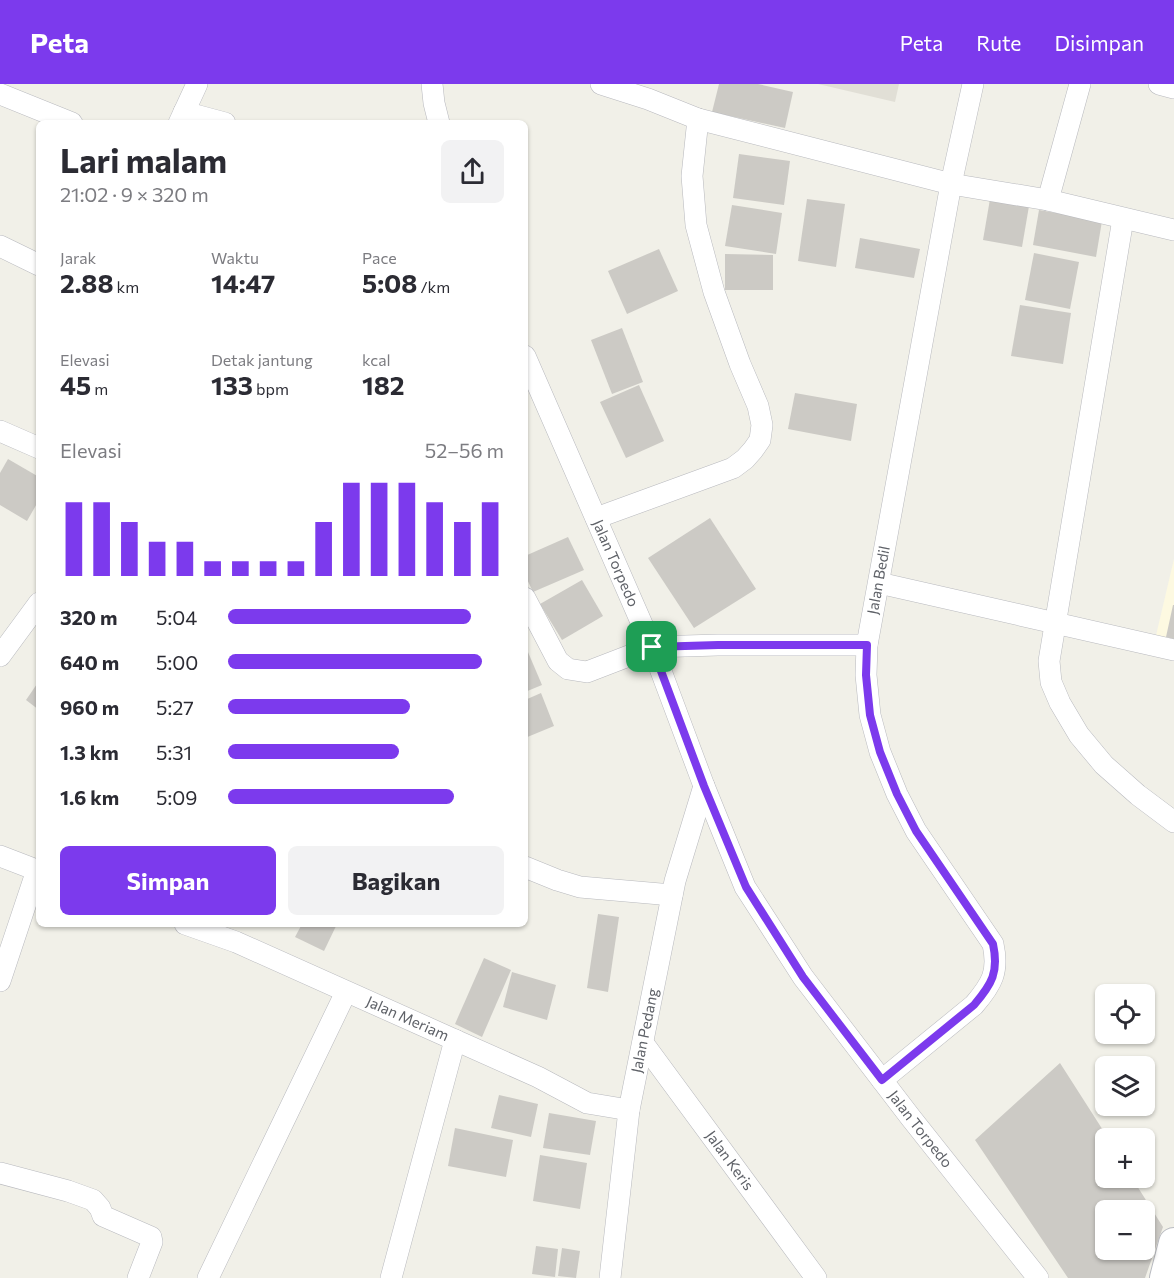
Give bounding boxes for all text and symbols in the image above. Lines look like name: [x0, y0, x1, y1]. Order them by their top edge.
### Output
text: Peta: [30, 25, 89, 59]
text: Peta: [900, 30, 943, 55]
text: Rute: [976, 30, 1021, 55]
text: Disimpan: [1054, 30, 1144, 55]
text: Lari malam: [60, 139, 227, 180]
button: share: [441, 140, 504, 203]
text: 21:02 · 9 × 320 m: [60, 182, 209, 206]
text: Jarak: [60, 248, 96, 267]
text: Waktu: [211, 248, 259, 267]
text: Pace: [362, 248, 397, 267]
text: 2.88: [60, 267, 113, 298]
text: 14:47: [211, 267, 275, 298]
text: 5:08: [362, 267, 417, 298]
text: km: [113, 277, 139, 296]
text: /km: [417, 277, 450, 296]
text: Elevasi: [60, 350, 110, 369]
text: Detak jantung: [211, 350, 313, 369]
text: kcal: [362, 350, 391, 369]
text: 45: [60, 369, 91, 400]
text: 133: [211, 369, 253, 400]
text: 182: [362, 369, 404, 400]
text: m: [91, 379, 108, 398]
text: bpm: [253, 379, 289, 398]
text: Elevasi: [60, 438, 122, 462]
text: 52–56 m: [425, 438, 504, 462]
street label: Jalan Torpedo: [589, 516, 643, 609]
street label: Jalan Bedil: [863, 544, 893, 616]
text: 320 m: [60, 605, 117, 629]
text: 5:04: [156, 605, 197, 629]
pin: [626, 621, 677, 672]
icon: arrive: [635, 630, 668, 663]
text: 640 m: [60, 650, 119, 674]
text: 5:00: [156, 650, 198, 674]
text: 960 m: [60, 695, 119, 719]
text: 5:27: [156, 695, 194, 719]
text: 1.3 km: [60, 740, 119, 764]
text: 5:31: [156, 740, 192, 764]
text: 1.6 km: [60, 785, 119, 809]
text: 5:09: [156, 785, 197, 809]
button: Simpan: [60, 846, 276, 915]
button: Bagikan: [288, 846, 504, 915]
map controls: [1095, 984, 1155, 1260]
button: locate: [1095, 984, 1155, 1044]
street label: Jalan Pedang: [627, 987, 661, 1074]
street label: Jalan Meriam: [364, 992, 452, 1044]
button: layers: [1095, 1056, 1155, 1116]
street label: Jalan Torpedo: [885, 1086, 957, 1171]
street label: Jalan Keris: [702, 1127, 758, 1193]
button: +: [1095, 1128, 1155, 1188]
button: −: [1095, 1200, 1155, 1260]

